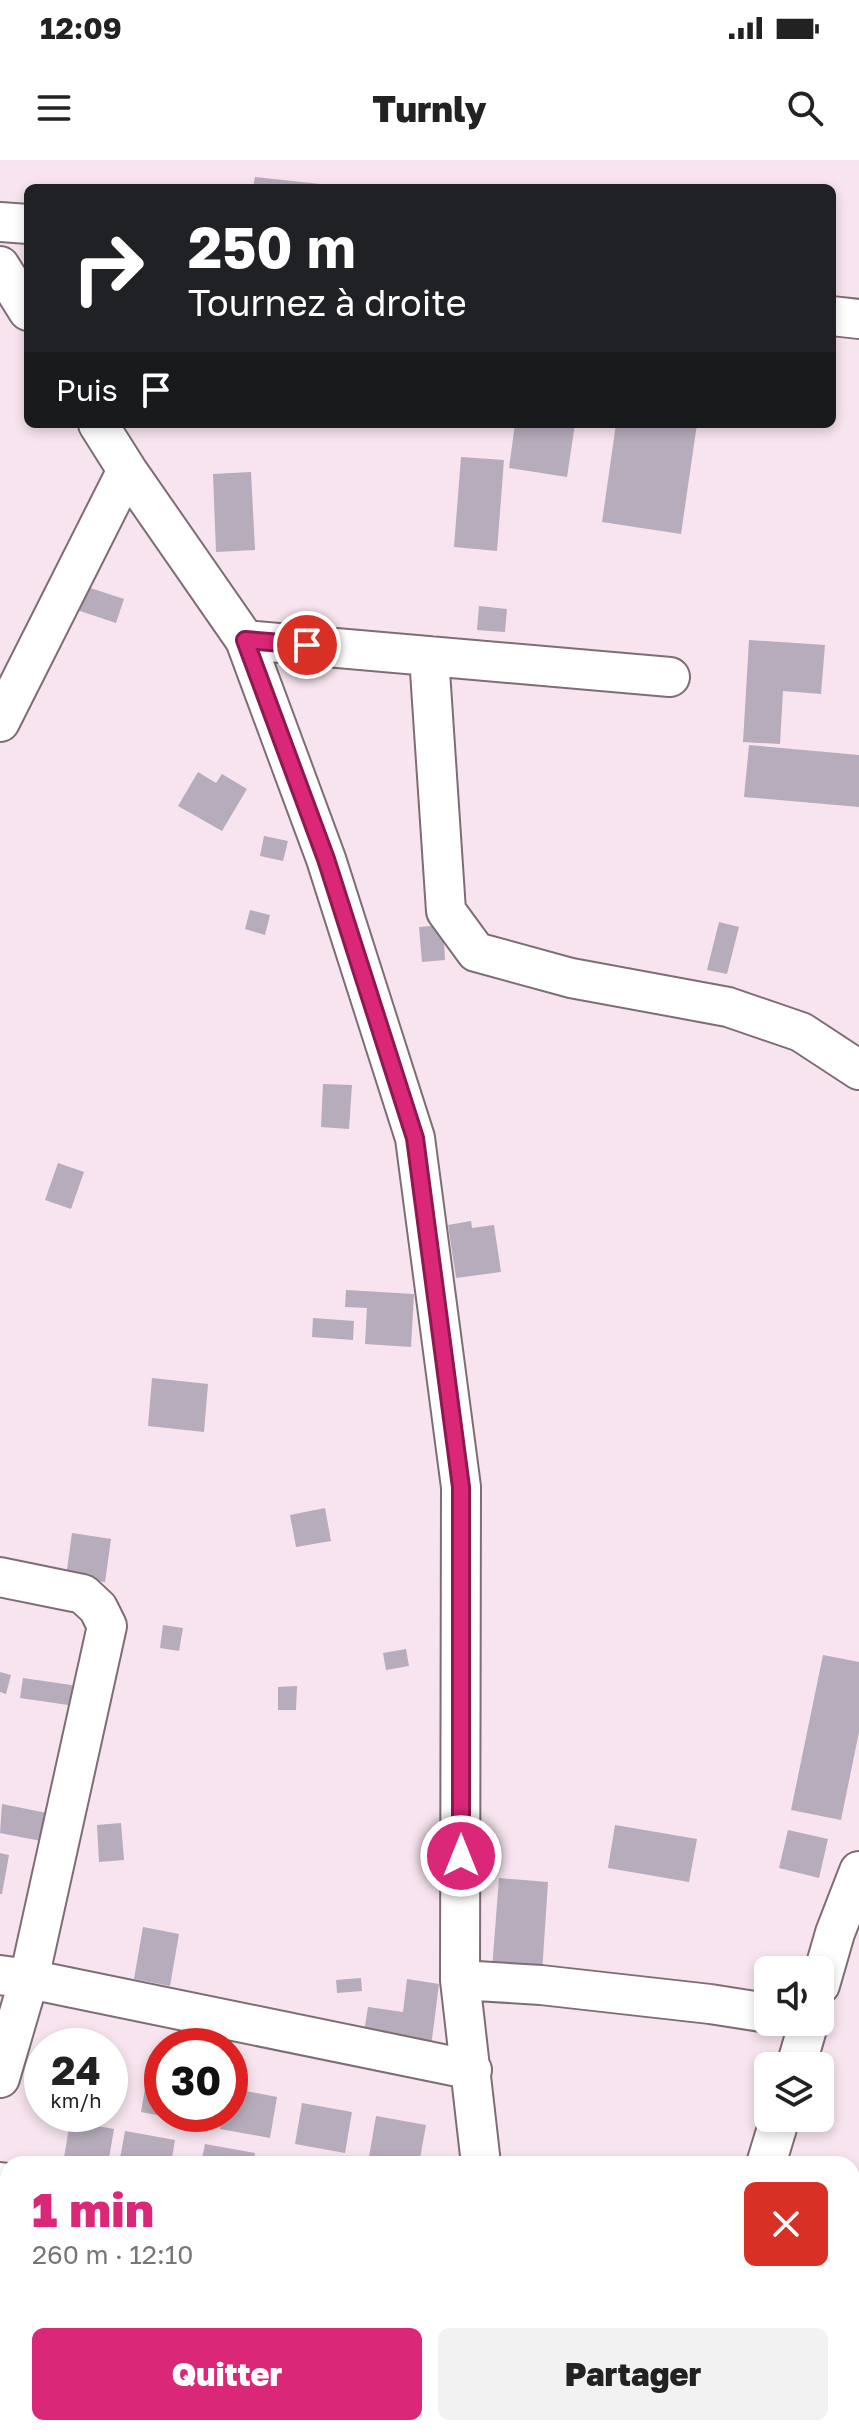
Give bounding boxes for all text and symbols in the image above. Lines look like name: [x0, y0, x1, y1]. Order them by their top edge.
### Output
text: 12:09: [40, 10, 122, 46]
icon: menu: [32, 86, 76, 130]
icon: search: [783, 86, 827, 130]
text: Turnly: [372, 87, 487, 130]
text: 250 m: [188, 213, 356, 280]
icon: right: [56, 216, 160, 320]
text: Tournez à droite: [188, 281, 467, 324]
icon: arrive: [134, 368, 178, 412]
text: Puis: [56, 372, 118, 408]
pin: [273, 611, 341, 679]
icon: arrive: [285, 623, 329, 667]
position arrow: [419, 1814, 503, 1898]
map controls: [754, 1956, 834, 2132]
button: sound: [754, 1956, 834, 2036]
speed limit sign: 30: [144, 2028, 248, 2132]
text: 24: [51, 2046, 101, 2094]
button: layers: [754, 2052, 834, 2132]
text: km/h: [51, 2088, 101, 2112]
text: 1 min: [32, 2180, 154, 2238]
button: close: [744, 2182, 828, 2266]
text: 260 m · 12:10: [32, 2239, 193, 2270]
button: Quitter: [32, 2328, 422, 2420]
button: Partager: [438, 2328, 828, 2420]

